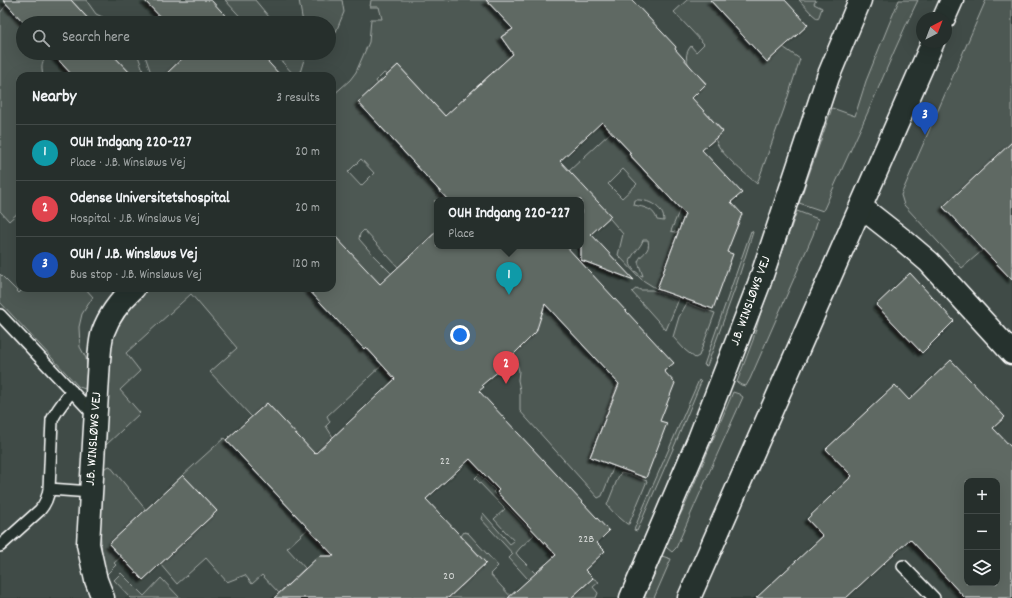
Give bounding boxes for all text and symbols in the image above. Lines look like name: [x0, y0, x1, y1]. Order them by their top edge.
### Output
north arrow: [916, 12, 952, 48]
search box: [16, 16, 336, 60]
icon: search: [30, 27, 52, 49]
text: Search here: [62, 27, 130, 49]
text: Nearby: [32, 86, 76, 110]
text: 3 results: [276, 89, 320, 108]
pin: 3: [912, 102, 938, 135]
text: OUH Indgang 220-227: [70, 132, 191, 154]
text: 1: [44, 143, 46, 162]
text: 20 m: [295, 143, 320, 162]
text: Place · J.B. Winsløws Vej: [70, 154, 186, 173]
text: Odense Universitetshospital: [70, 188, 230, 210]
popup: [434, 197, 584, 249]
text: 2: [42, 199, 48, 218]
text: 20 m: [295, 199, 320, 218]
text: OUH Indgang 220-227: [448, 203, 570, 225]
text: Hospital · J.B. Winsløws Vej: [70, 210, 200, 229]
text: Place: [448, 225, 474, 244]
text: OUH / J.B. Winsløws Vej: [70, 244, 198, 266]
street label: J.B. WINSLØWS VEJ: [726, 253, 776, 349]
text: 3: [42, 255, 48, 274]
text: 120 m: [292, 255, 320, 274]
pin: 1: [496, 262, 522, 295]
text: Bus stop · J.B. Winsløws Vej: [70, 266, 202, 285]
your location: [450, 325, 470, 345]
pin: 2: [493, 351, 519, 384]
street label: J.B. WINSLØWS VEJ: [81, 391, 107, 487]
house number: 22: [440, 453, 450, 470]
map controls: [964, 478, 1000, 586]
button: +: [964, 478, 1000, 514]
button: −: [964, 514, 1000, 550]
house number: 22B: [578, 531, 594, 548]
button: layers: [964, 550, 1000, 586]
house number: 20: [443, 568, 455, 585]

